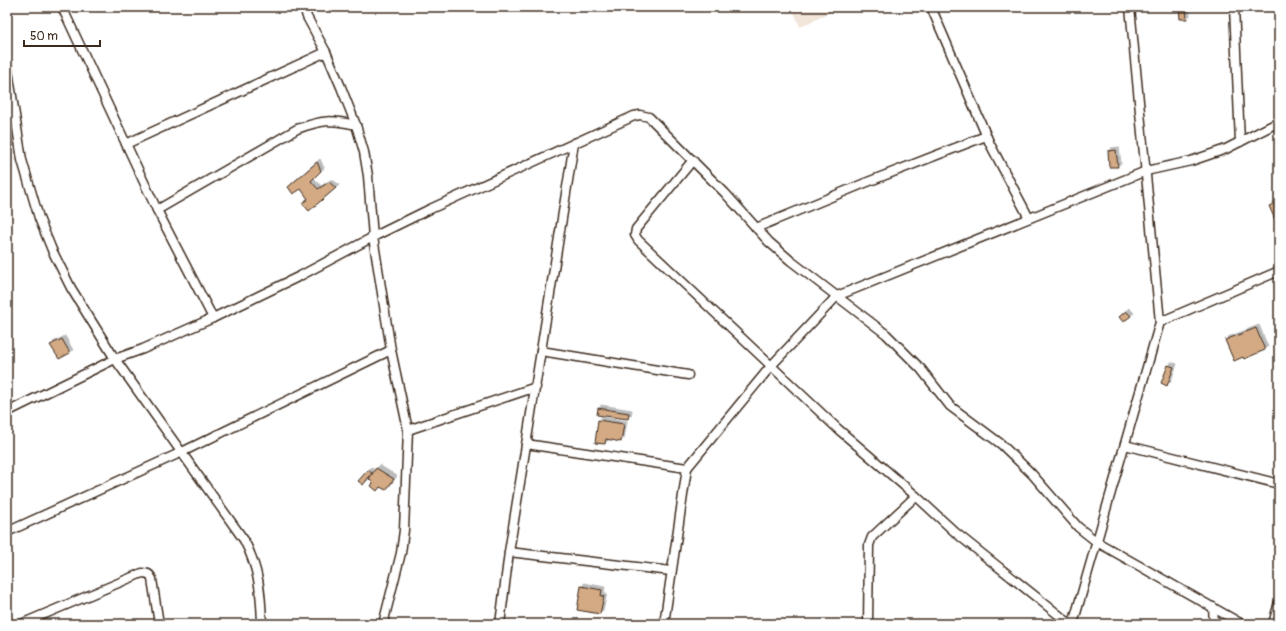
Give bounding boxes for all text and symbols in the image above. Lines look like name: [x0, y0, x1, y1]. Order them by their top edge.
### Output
scale bar: [24, 22, 100, 48]
text: 50 m: [30, 29, 58, 44]

